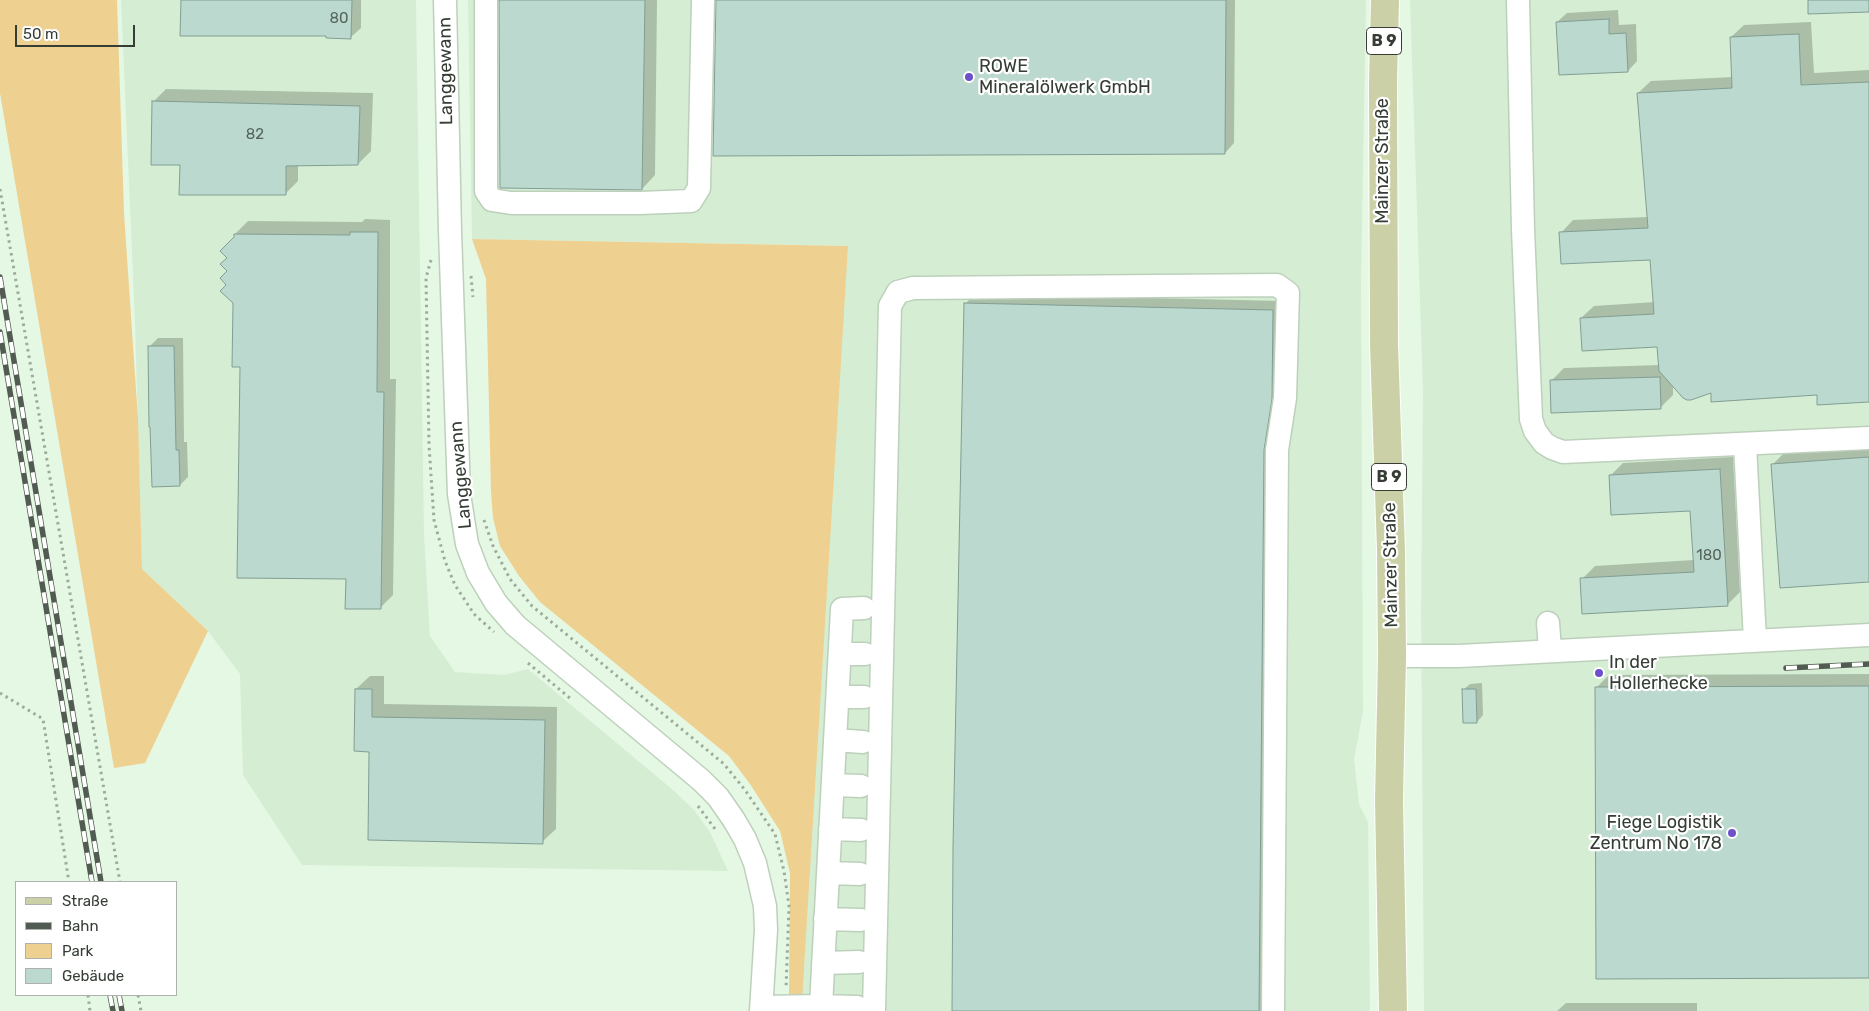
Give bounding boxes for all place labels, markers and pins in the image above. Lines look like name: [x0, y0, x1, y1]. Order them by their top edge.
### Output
place label: ROWE Mineralölwerk GmbH: [979, 56, 1151, 98]
marker: ROWE Mineralölwerk GmbH: [963, 71, 975, 83]
place label: In der Hollerhecke: [1609, 652, 1708, 694]
marker: In der Hollerhecke: [1593, 667, 1605, 679]
place label: Fiege Logistik Zentrum No 178: [1590, 812, 1722, 854]
marker: Fiege Logistik Zentrum No 178: [1726, 827, 1738, 839]

